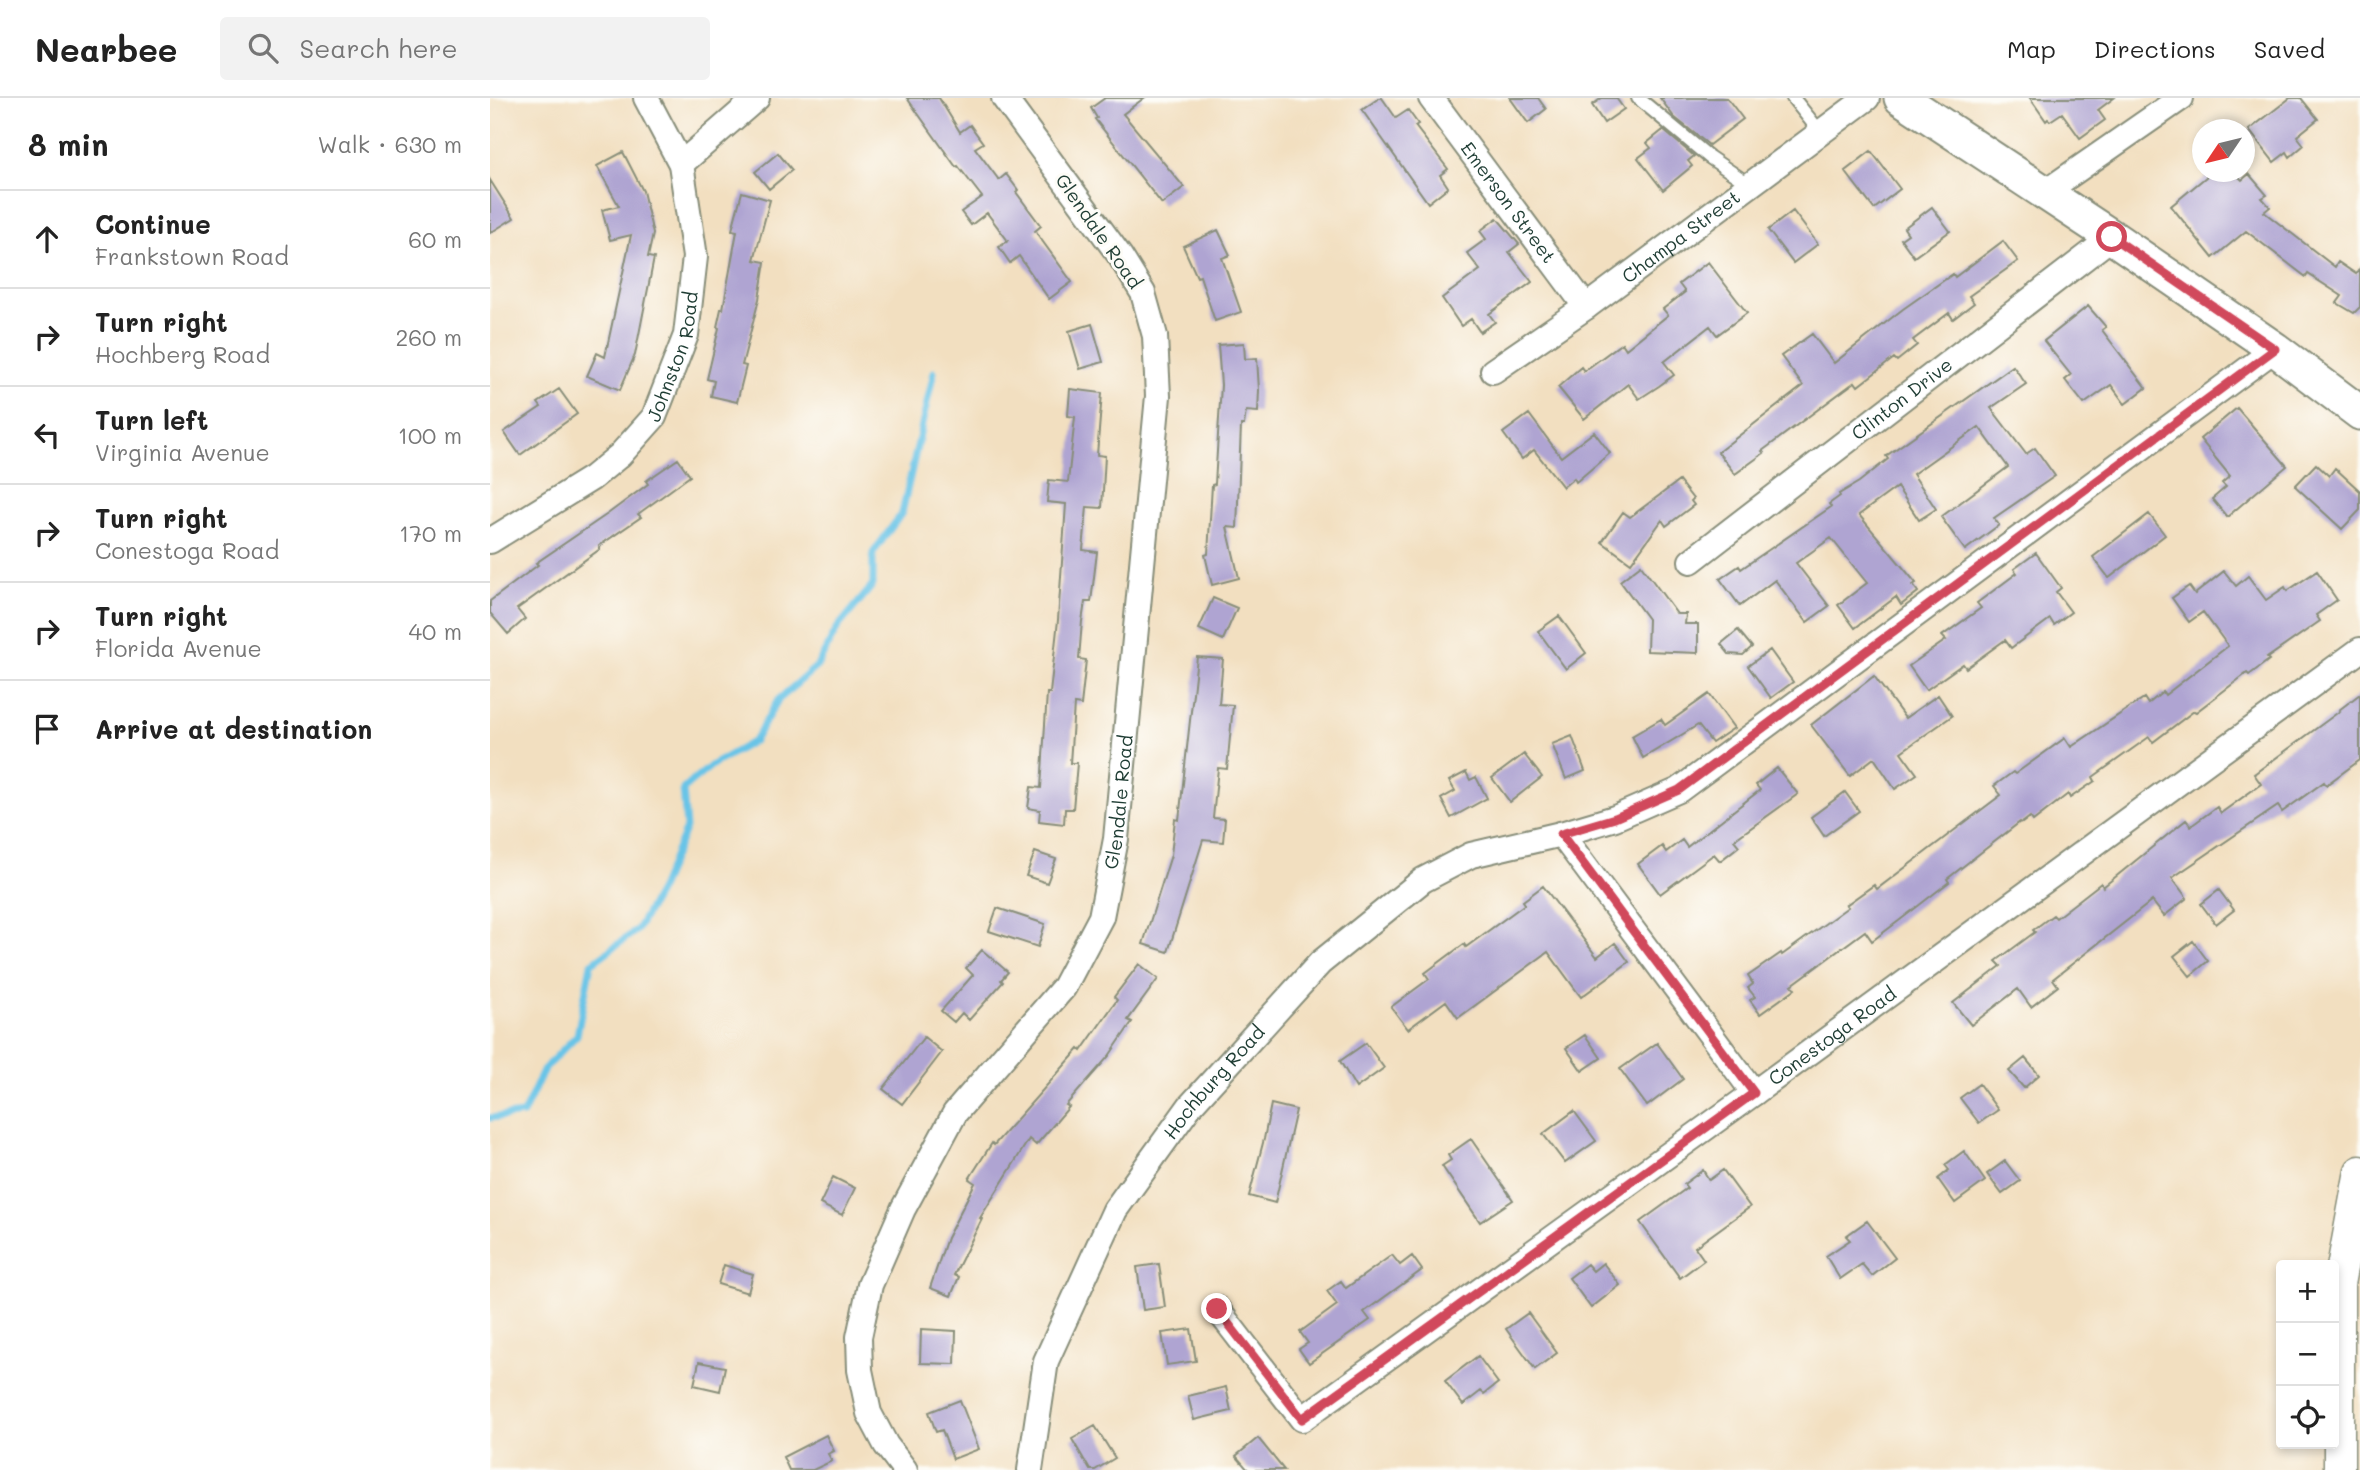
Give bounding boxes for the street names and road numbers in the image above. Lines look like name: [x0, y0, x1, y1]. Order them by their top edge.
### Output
street label: Emerson Street: [1456, 136, 1562, 268]
street label: Glendale Road: [1050, 168, 1148, 293]
street label: Champa Street: [1616, 184, 1745, 288]
street label: Johnston Road: [640, 290, 703, 425]
street label: Clinton Drive: [1846, 351, 1957, 445]
street label: Glendale Road: [1097, 734, 1138, 871]
street label: Conestoga Road: [1763, 980, 1901, 1091]
street label: Hochburg Road: [1157, 1019, 1270, 1144]

